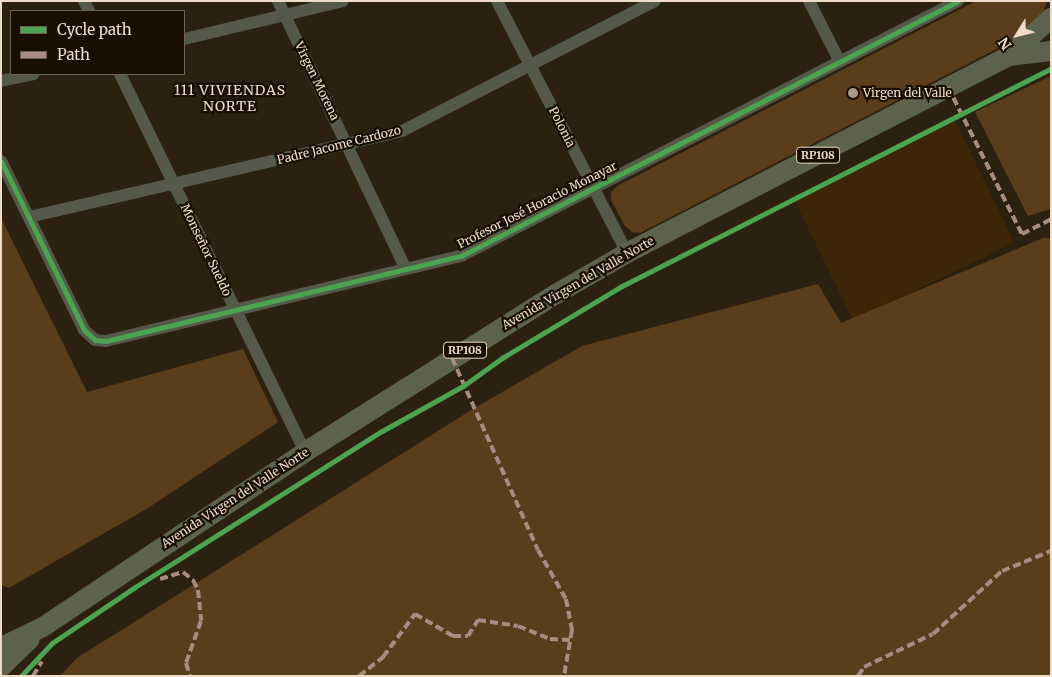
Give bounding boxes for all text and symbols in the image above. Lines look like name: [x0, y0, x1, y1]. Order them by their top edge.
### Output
legend: [10, 10, 185, 75]
north arrow: [992, 10, 1042, 60]
text: Cycle path: [57, 20, 132, 39]
text: N: [994, 34, 1015, 54]
street label: Virgen Morena: [292, 39, 342, 123]
text: Path: [57, 45, 90, 64]
district label: 111 VIVIENDAS NORTE: [172, 82, 288, 114]
place label: Virgen del Valle: [863, 86, 952, 100]
marker: Virgen del Valle: [847, 87, 859, 99]
street label: Polonia: [546, 104, 578, 150]
street label: Padre Jacome Cardozo: [276, 123, 402, 167]
road number: RP108: [796, 146, 840, 164]
street label: Profesor José Horacio Monayar: [455, 158, 619, 252]
street label: Monseñor Sueldo: [177, 202, 235, 298]
street label: Avenida Virgen del Valle Norte: [499, 234, 657, 332]
road number: RP108: [442, 342, 488, 358]
street label: Avenida Virgen del Valle Norte: [159, 445, 311, 551]

